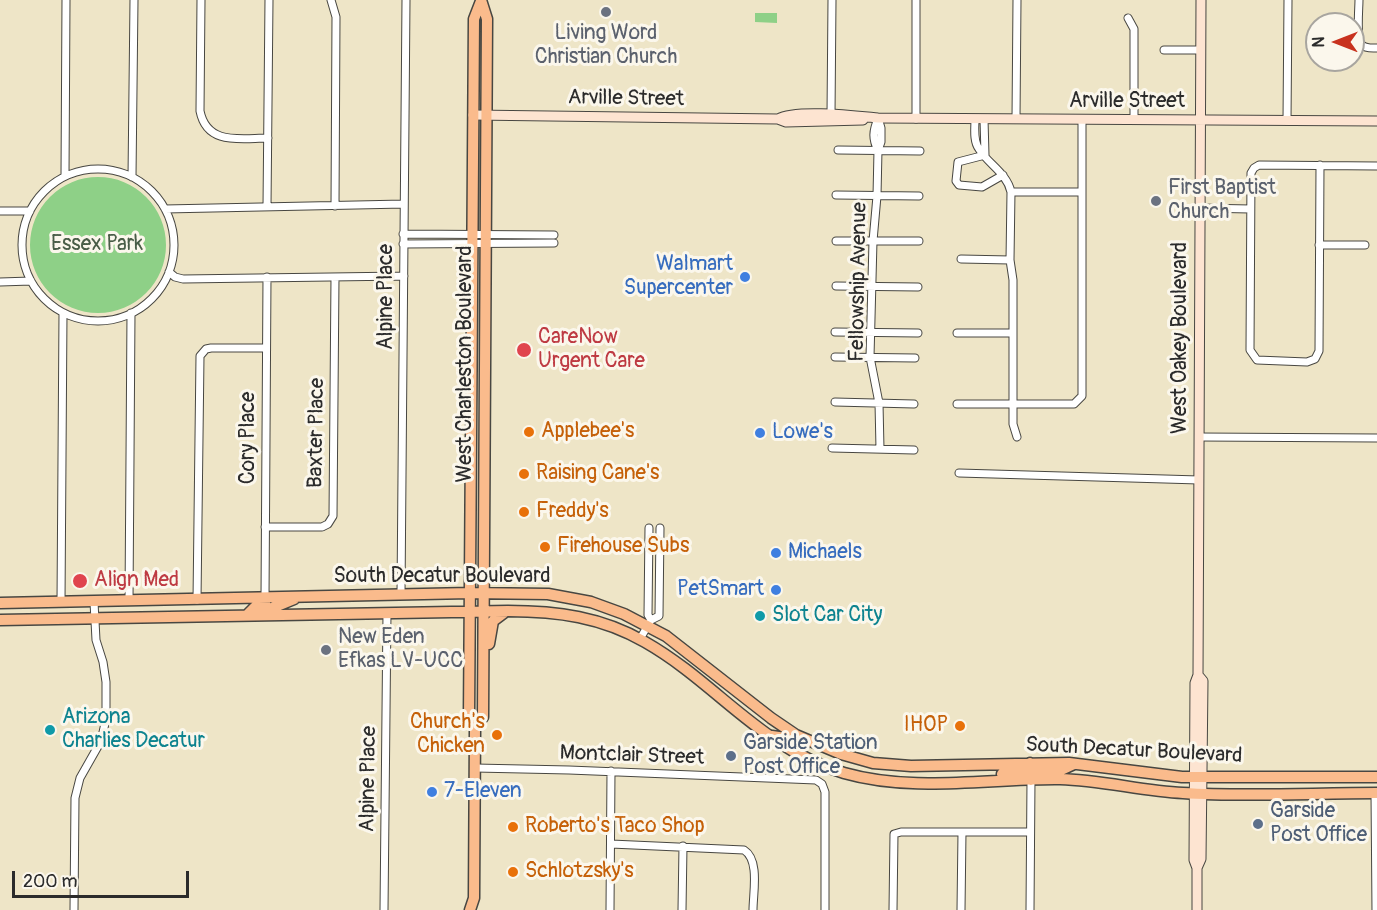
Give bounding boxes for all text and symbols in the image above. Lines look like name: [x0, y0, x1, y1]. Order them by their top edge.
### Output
marker: Living Word Christian Church: [599, 5, 613, 19]
north arrow: [1305, 12, 1365, 72]
place label: Living Word Christian Church: [535, 21, 677, 71]
text: N: [1309, 37, 1329, 47]
street label: Arville Street: [568, 85, 684, 113]
street label: Arville Street: [1069, 89, 1185, 115]
place label: First Baptist Church: [1168, 176, 1276, 226]
marker: First Baptist Church: [1149, 194, 1163, 208]
street label: Fellowship Avenue: [845, 202, 873, 362]
park label: Essex Park: [51, 232, 143, 258]
street label: West Oakey Boulevard: [1168, 242, 1194, 434]
street label: Alpine Place: [374, 244, 400, 350]
street label: West Charleston Boulevard: [453, 245, 479, 483]
place label: Walmart Supercenter: [624, 252, 733, 302]
marker: Walmart Supercenter: [738, 270, 752, 284]
place label: CareNow Urgent Care: [538, 325, 645, 375]
marker: CareNow Urgent Care: [515, 341, 533, 359]
street label: Baxter Place: [303, 378, 331, 488]
street label: Cory Place: [236, 392, 262, 484]
place label: Applebee's: [541, 419, 634, 445]
place label: Lowe's: [772, 420, 833, 446]
marker: Applebee's: [522, 425, 536, 439]
marker: Lowe's: [753, 426, 767, 440]
place label: Raising Cane's: [536, 461, 659, 487]
marker: Raising Cane's: [517, 467, 531, 481]
place label: Freddy's: [536, 499, 609, 525]
marker: Freddy's: [517, 505, 531, 519]
place label: Firehouse Subs: [557, 534, 689, 560]
marker: Firehouse Subs: [538, 540, 552, 554]
place label: Michaels: [788, 540, 862, 566]
marker: Michaels: [769, 546, 783, 560]
street label: South Decatur Boulevard: [333, 564, 551, 590]
place label: Align Med: [94, 568, 179, 594]
marker: Align Med: [71, 572, 89, 590]
place label: PetSmart: [677, 577, 764, 603]
marker: PetSmart: [769, 583, 783, 597]
place label: Slot Car City: [772, 603, 882, 629]
marker: Slot Car City: [753, 609, 767, 623]
place label: New Eden Efkas LV-UCC: [338, 625, 463, 675]
marker: New Eden Efkas LV-UCC: [319, 643, 333, 657]
place label: Arizona Charlies Decatur: [62, 705, 205, 755]
place label: Church's Chicken: [410, 710, 485, 760]
place label: IHOP: [904, 713, 948, 739]
marker: IHOP: [953, 719, 967, 733]
marker: Arizona Charlies Decatur: [43, 723, 57, 737]
street label: Alpine Place: [355, 726, 383, 832]
marker: Church's Chicken: [490, 728, 504, 742]
place label: Garside Station Post Office: [743, 731, 878, 781]
street label: South Decatur Boulevard: [1025, 733, 1243, 769]
street label: Montclair Street: [559, 741, 705, 771]
marker: Garside Station Post Office: [724, 749, 738, 763]
place label: 7-Eleven: [444, 779, 522, 805]
marker: 7-Eleven: [425, 785, 439, 799]
place label: Garside Post Office: [1270, 799, 1367, 849]
place label: Roberto's Taco Shop: [525, 814, 705, 840]
marker: Garside Post Office: [1251, 817, 1265, 831]
marker: Roberto's Taco Shop: [506, 820, 520, 834]
scale bar: [15, 859, 192, 897]
place label: Schlotzsky's: [525, 859, 634, 885]
marker: Schlotzsky's: [506, 865, 520, 879]
text: 200 m: [23, 870, 78, 893]

